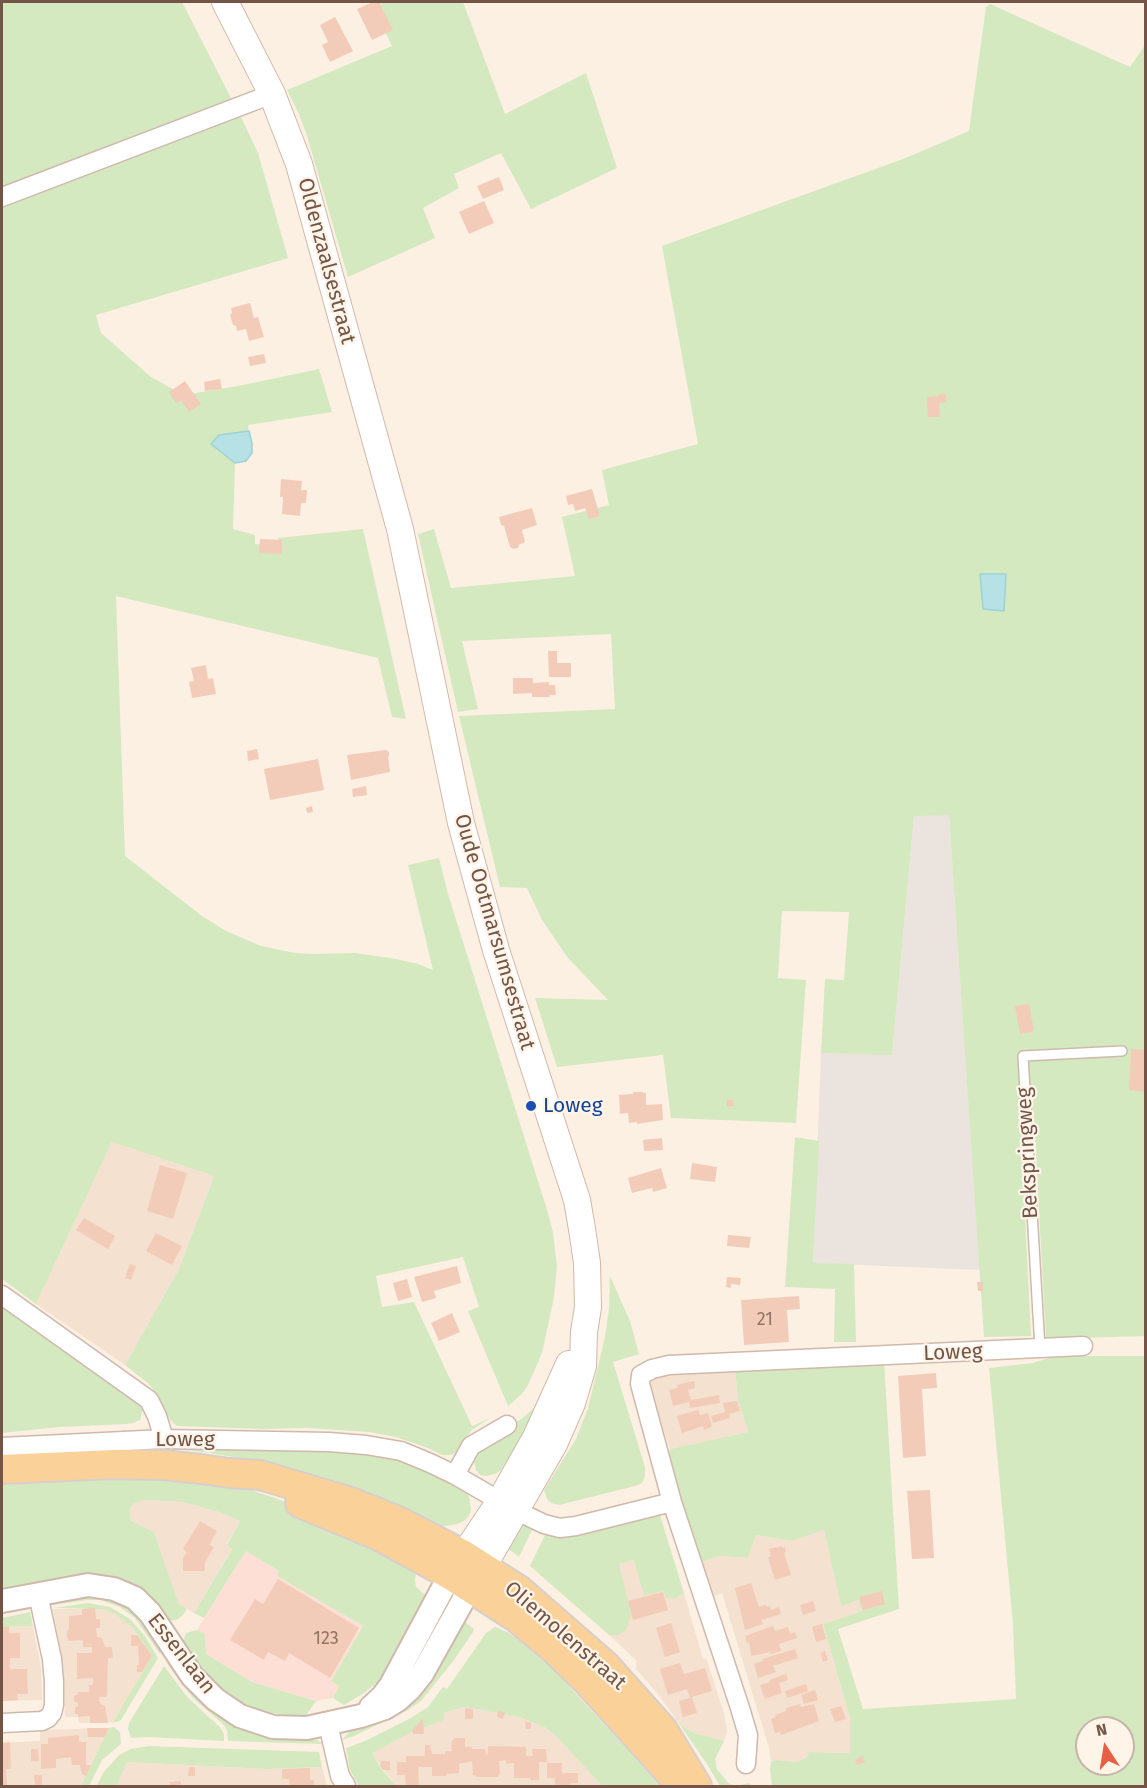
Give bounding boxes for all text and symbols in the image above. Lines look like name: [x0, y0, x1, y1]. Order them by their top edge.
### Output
street label: Oldenzaalsestraat: [292, 175, 360, 347]
street label: Oude Ootmarsumsestraat: [448, 811, 540, 1053]
street label: Bekspringweg: [1012, 1087, 1044, 1219]
place label: Loweg: [543, 1093, 603, 1119]
marker: Loweg: [524, 1099, 538, 1113]
house number: 21: [757, 1309, 773, 1331]
street label: Loweg: [923, 1339, 983, 1367]
street label: Loweg: [155, 1427, 215, 1453]
street label: Oliemolenstraat: [499, 1576, 631, 1696]
street label: Essenlaan: [142, 1609, 220, 1699]
house number: 123: [313, 1628, 339, 1650]
north arrow: [1075, 1716, 1135, 1776]
text: N: [1094, 1719, 1109, 1740]

